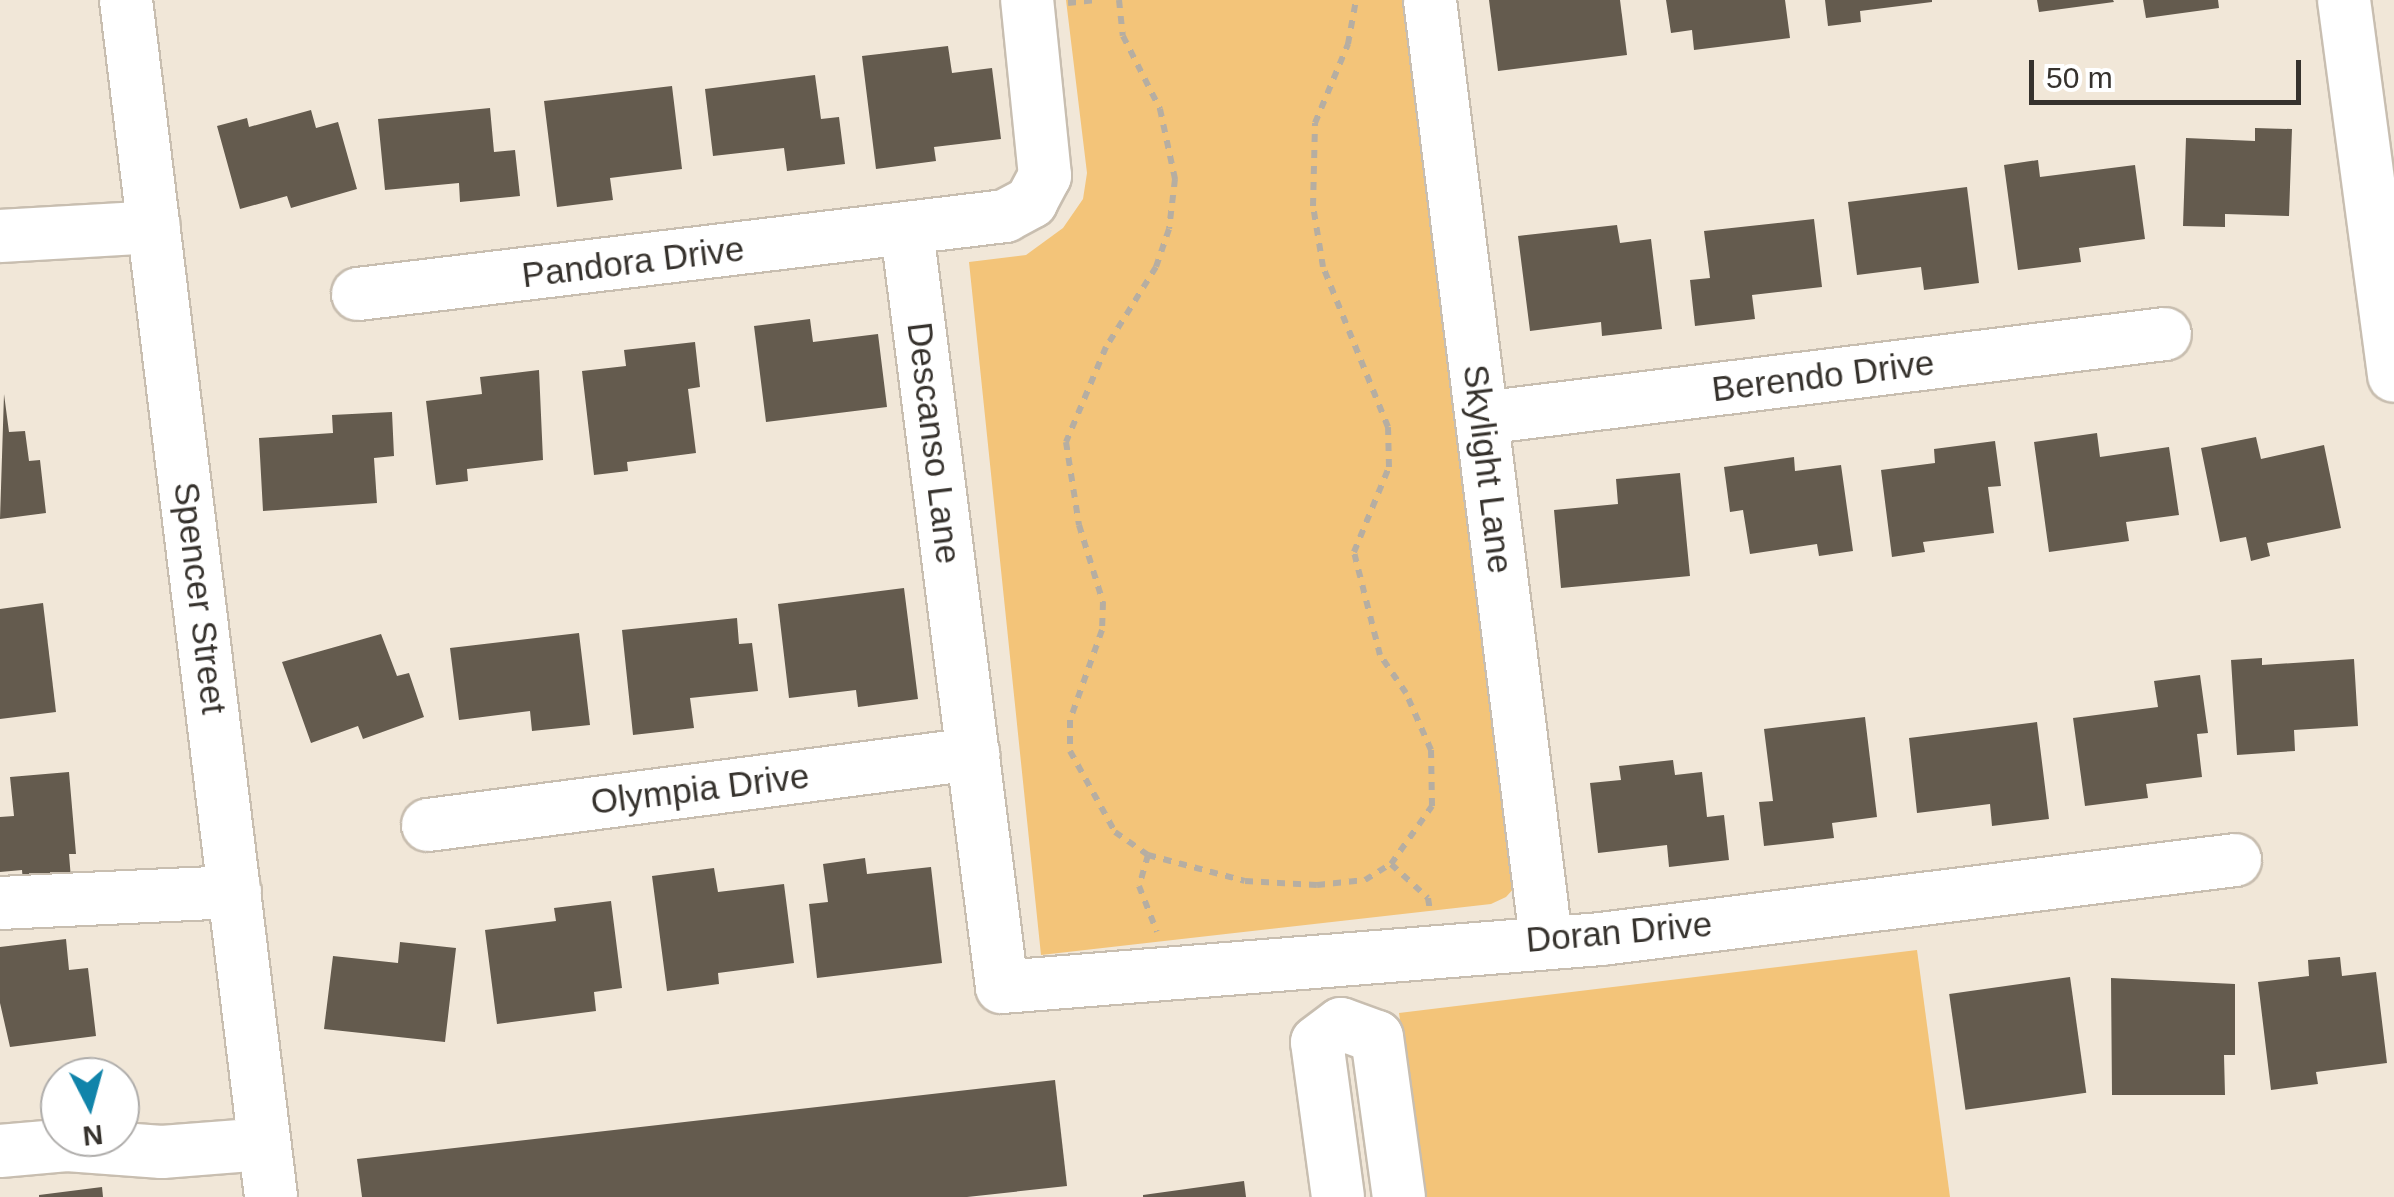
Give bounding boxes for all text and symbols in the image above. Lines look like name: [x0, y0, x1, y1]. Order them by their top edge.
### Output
scale bar: [2034, 40, 2306, 102]
text: 50 m: [2046, 61, 2113, 94]
street label: Pandora Drive: [519, 228, 747, 296]
street label: Descanso Lane: [898, 320, 970, 566]
street label: Berendo Drive: [1709, 342, 1937, 410]
street label: Skylight Lane: [1454, 362, 1522, 576]
street label: Spencer Street: [165, 480, 235, 716]
street label: Olympia Drive: [588, 755, 812, 823]
street label: Doran Drive: [1524, 903, 1714, 961]
north arrow: [40, 1057, 140, 1157]
text: N: [81, 1119, 105, 1152]

